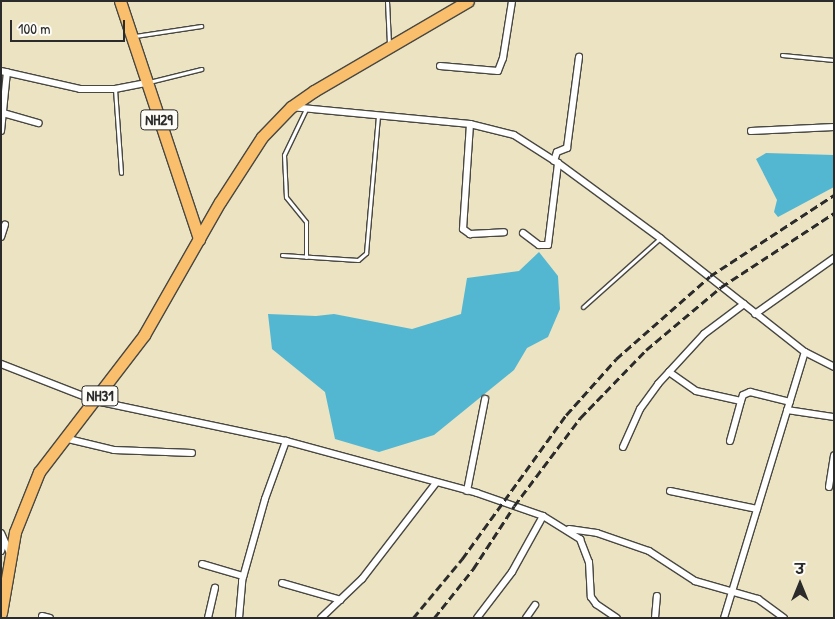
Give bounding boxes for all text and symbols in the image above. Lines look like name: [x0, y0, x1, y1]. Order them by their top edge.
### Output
scale bar: [12, 10, 128, 42]
text: 100 m: [18, 18, 51, 39]
road number: NH29: [139, 108, 179, 132]
road number: NH31: [81, 384, 119, 408]
north arrow: [775, 559, 825, 609]
text: उ: [795, 559, 805, 578]

